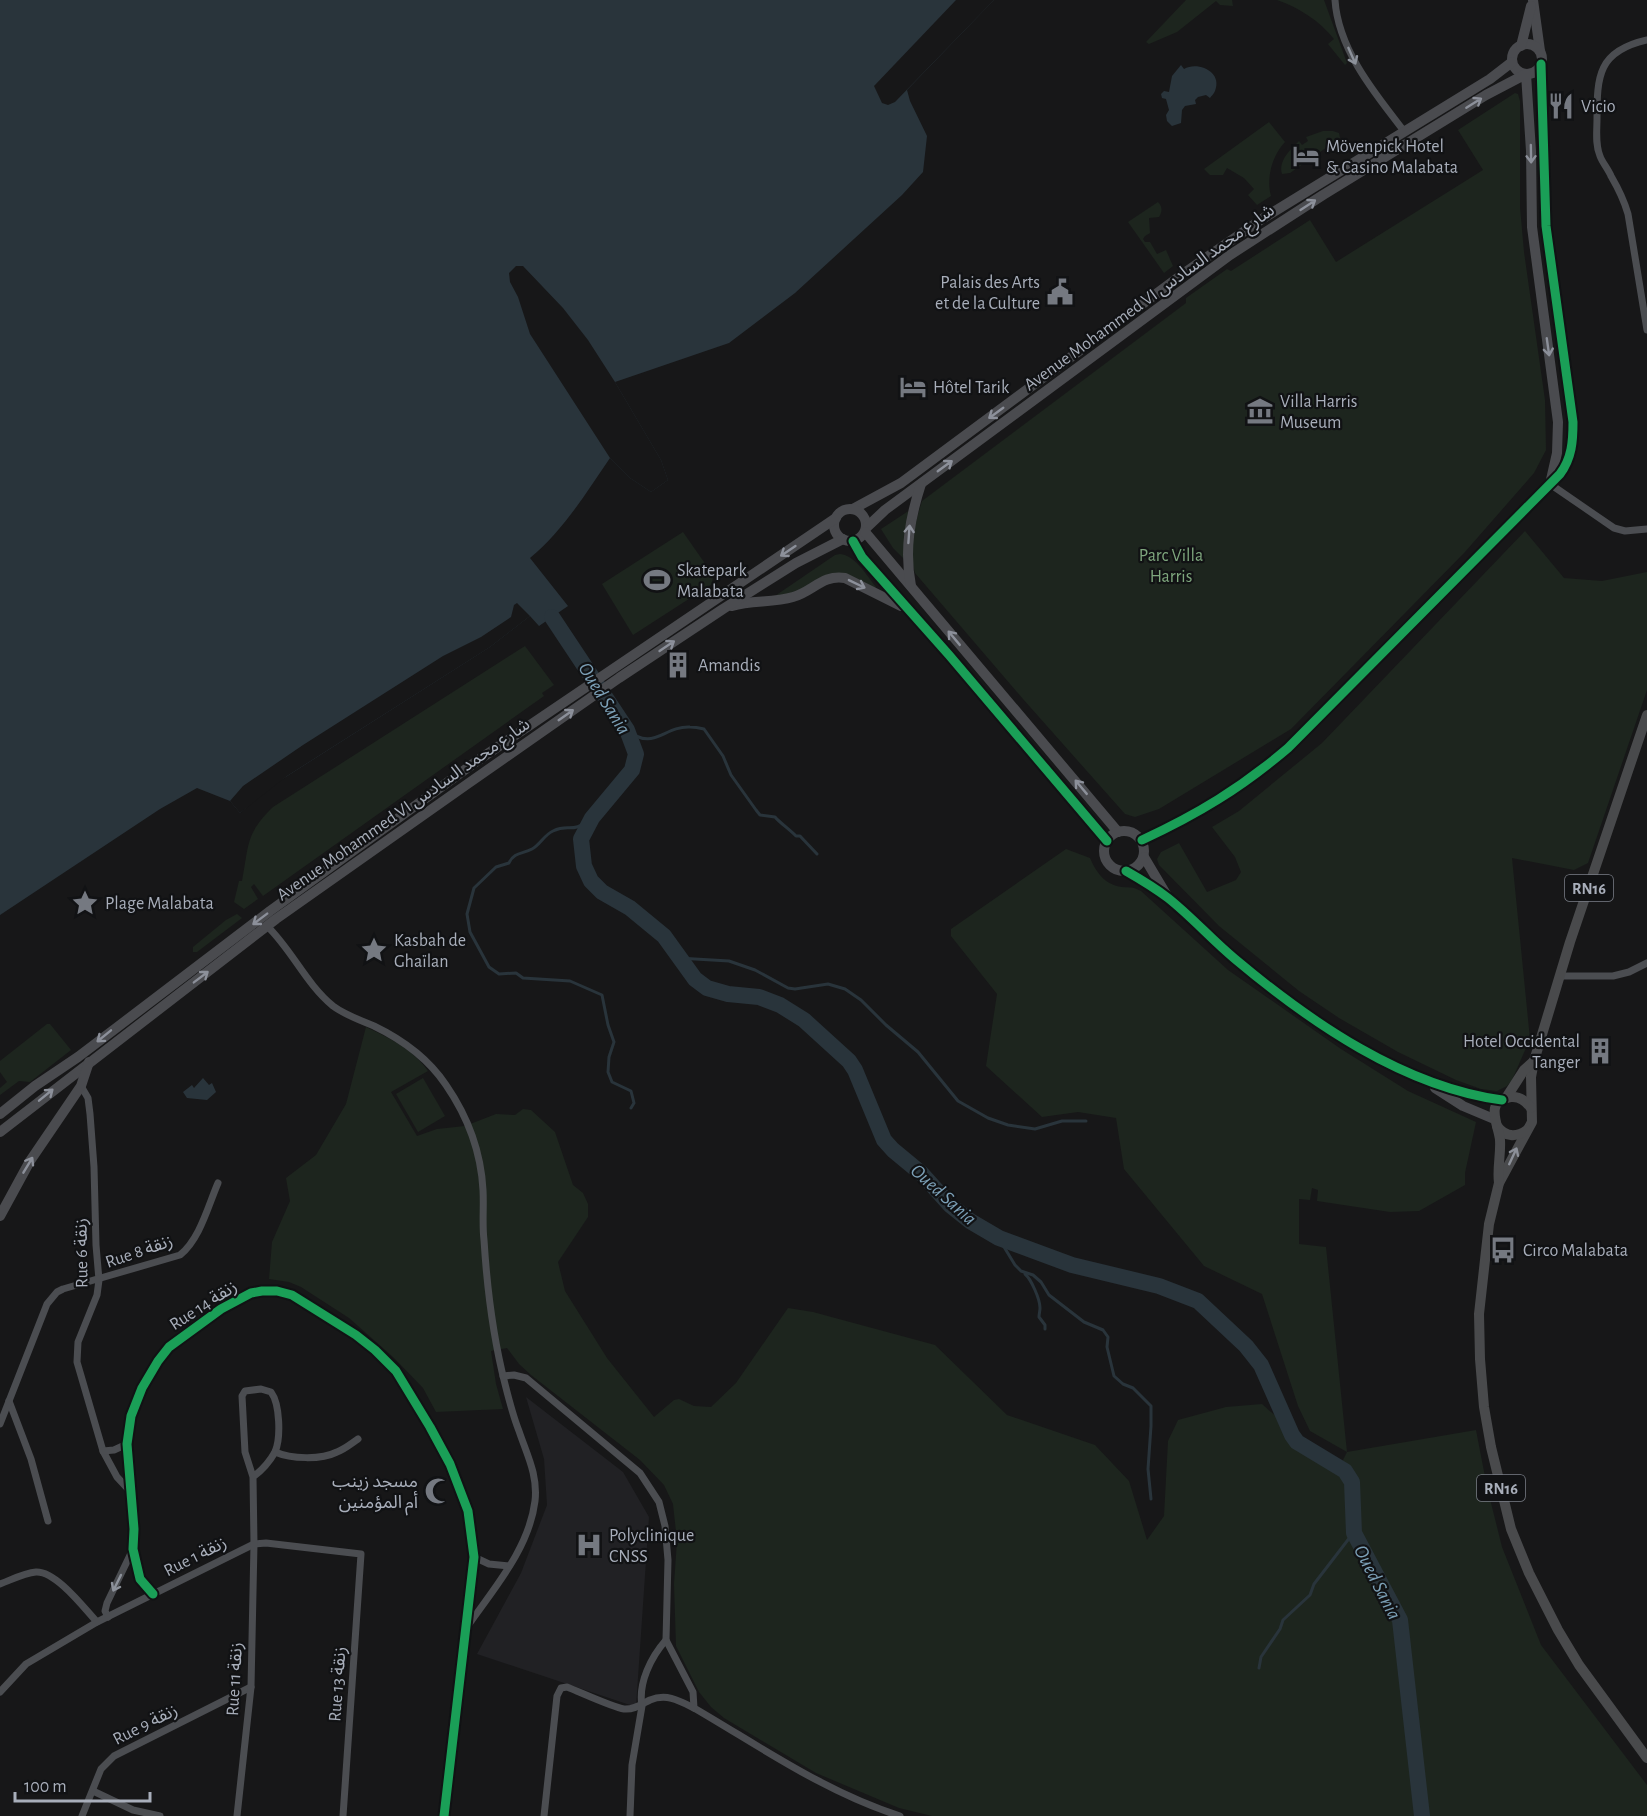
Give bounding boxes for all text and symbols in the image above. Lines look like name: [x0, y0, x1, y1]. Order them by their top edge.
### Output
one-way arrow: [1347, 46, 1358, 64]
restaurant icon: Vicio: [1546, 91, 1576, 121]
one-way arrow: [1465, 96, 1482, 108]
place label: Vicio: [1581, 98, 1616, 116]
place label: Mövenpick Hotel & Casino Malabata: [1326, 138, 1458, 177]
hotel icon: Mövenpick Hotel & Casino Malabata: [1291, 141, 1321, 171]
one-way arrow: [1525, 143, 1537, 163]
one-way arrow: [1299, 198, 1316, 211]
street label: Avenue Mohammed VI شارع محمد السادس: [1021, 201, 1280, 398]
place label: Palais des Arts et de la Culture: [935, 274, 1040, 313]
public building icon: Palais des Arts et de la Culture: [1045, 277, 1075, 307]
one-way arrow: [1542, 337, 1553, 357]
hotel icon: Hôtel Tarik: [898, 372, 928, 402]
place label: Hôtel Tarik: [933, 379, 1010, 397]
place label: Villa Harris Museum: [1280, 393, 1357, 432]
museum icon: Villa Harris Museum: [1245, 396, 1275, 426]
one-way arrow: [988, 407, 1004, 420]
one-way arrow: [937, 460, 953, 472]
one-way arrow: [903, 525, 914, 545]
one-way arrow: [779, 544, 796, 557]
park label: Parc Villa Harris: [1139, 547, 1203, 586]
place label: Skatepark Malabata: [677, 562, 747, 601]
sports icon: Skatepark Malabata: [642, 565, 672, 595]
one-way arrow: [848, 578, 866, 590]
one-way arrow: [948, 631, 961, 647]
one-way arrow: [659, 640, 675, 652]
building icon: Amandis: [663, 650, 693, 680]
place label: Amandis: [698, 657, 760, 675]
water label: Oued Sania: [574, 659, 634, 738]
one-way arrow: [557, 709, 573, 721]
street label: Avenue Mohammed VI شارع محمد السادس: [274, 715, 536, 908]
one-way arrow: [1074, 779, 1087, 795]
road number: RN16: [1565, 875, 1613, 901]
place icon: Plage Malabata: [70, 888, 100, 918]
place label: Plage Malabata: [105, 895, 214, 913]
one-way arrow: [252, 912, 268, 925]
place label: Kasbah de Ghaïlan: [394, 932, 466, 971]
place icon: Kasbah de Ghaïlan: [359, 935, 389, 965]
one-way arrow: [192, 970, 208, 983]
one-way arrow: [96, 1029, 112, 1042]
place label: Hotel Occidental Tanger: [1463, 1033, 1580, 1072]
building icon: Hotel Occidental Tanger: [1585, 1036, 1615, 1066]
one-way arrow: [37, 1089, 53, 1102]
one-way arrow: [1508, 1148, 1519, 1166]
one-way arrow: [22, 1157, 34, 1174]
water label: Oued Sania: [907, 1160, 980, 1229]
street label: Rue 6 زنقة: [72, 1218, 93, 1288]
street label: Rue 8 زنقة: [103, 1232, 176, 1273]
bus stop icon: Circo Malabata: [1488, 1235, 1518, 1265]
place label: Circo Malabata: [1523, 1242, 1628, 1260]
street label: Rue 14 زنقة: [167, 1277, 241, 1335]
place label: مسجد زينب أم المؤمنين: [332, 1473, 418, 1516]
road number: RN16: [1477, 1475, 1525, 1501]
mosque icon: مسجد زينب أم المؤمنين: [423, 1476, 453, 1506]
place label: Polyclinique CNSS: [609, 1527, 694, 1566]
hospital icon: Polyclinique CNSS: [574, 1530, 604, 1560]
street label: Rue 1 زنقة: [161, 1533, 230, 1581]
water label: Oued Sania: [1350, 1542, 1404, 1623]
one-way arrow: [110, 1574, 122, 1592]
street label: Rue 11 زنقة: [224, 1642, 247, 1717]
street label: Rue 13 زنقة: [326, 1646, 351, 1722]
street label: Rue 9 زنقة: [110, 1701, 181, 1750]
scale bar: [15, 1765, 150, 1803]
text: 100 m: [24, 1778, 67, 1796]

